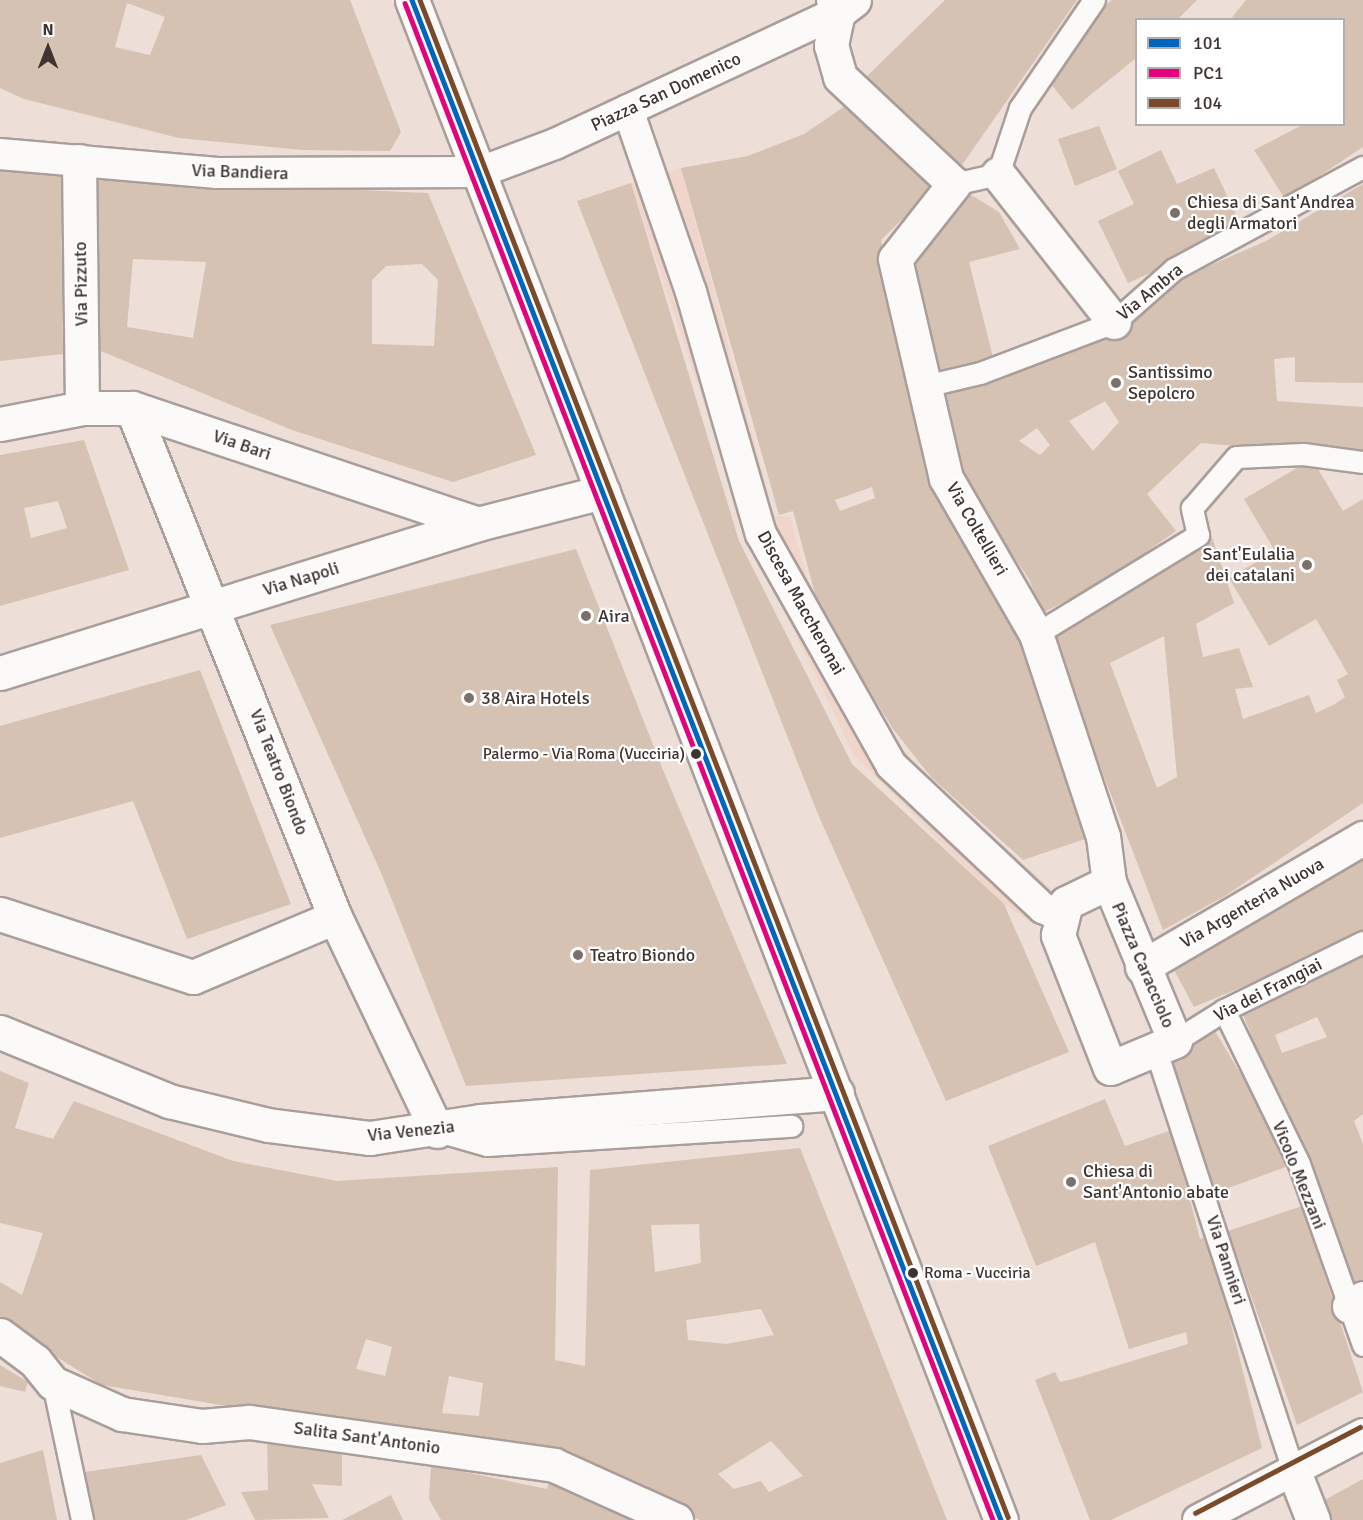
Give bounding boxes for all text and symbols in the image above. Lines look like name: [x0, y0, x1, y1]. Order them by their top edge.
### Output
north arrow: [18, 18, 78, 78]
legend: [1135, 18, 1345, 126]
text: N: [42, 20, 54, 40]
text: 101: [1193, 32, 1222, 54]
street label: Piazza San Domenico: [588, 48, 744, 136]
text: PC1: [1193, 62, 1224, 84]
text: 104: [1193, 92, 1222, 114]
street label: Via Bandiera: [191, 160, 289, 184]
place label: Chiesa di Sant'Andrea degli Armatori: [1187, 192, 1355, 234]
marker: Chiesa di Sant'Andrea degli Armatori: [1168, 206, 1182, 220]
street label: Via Pizzuto: [69, 241, 93, 327]
street label: Via Ambra: [1113, 259, 1187, 325]
place label: Santissimo Sepolcro: [1128, 362, 1213, 404]
marker: Santissimo Sepolcro: [1109, 376, 1123, 390]
street label: Via Bari: [210, 425, 274, 465]
street label: Via Coltellieri: [942, 478, 1012, 580]
street label: Discesa Maccheronai: [752, 527, 850, 679]
place label: Sant'Eulalia dei catalani: [1203, 544, 1295, 586]
street label: Via Napoli: [260, 557, 342, 601]
marker: Sant'Eulalia dei catalani: [1300, 558, 1314, 572]
place label: Aira: [598, 605, 630, 627]
marker: Aira: [579, 609, 593, 623]
place label: 38 Aira Hotels: [481, 687, 590, 709]
marker: 38 Aira Hotels: [462, 691, 476, 705]
street label: Via Teatro Biondo: [245, 706, 313, 838]
place label: Palermo - Via Roma (Vucciria): [483, 744, 685, 764]
marker: Palermo - Via Roma (Vucciria): [690, 748, 702, 760]
street label: Via Argenteria Nuova: [1176, 853, 1328, 953]
street label: Piazza Caracciolo: [1107, 899, 1179, 1031]
place label: Teatro Biondo: [590, 944, 695, 966]
marker: Teatro Biondo: [571, 948, 585, 962]
street label: Via dei Frangiai: [1210, 953, 1326, 1027]
street label: Via Venezia: [366, 1116, 456, 1146]
street label: Vicolo Mezzani: [1267, 1118, 1331, 1232]
place label: Chiesa di Sant'Antonio abate: [1083, 1161, 1229, 1204]
marker: Chiesa di Sant'Antonio abate: [1064, 1175, 1078, 1189]
street label: Via Pannieri: [1201, 1213, 1251, 1307]
place label: Roma - Vucciria: [924, 1263, 1031, 1283]
marker: Roma - Vucciria: [907, 1267, 919, 1279]
street label: Salita Sant'Antonio: [292, 1417, 442, 1459]

